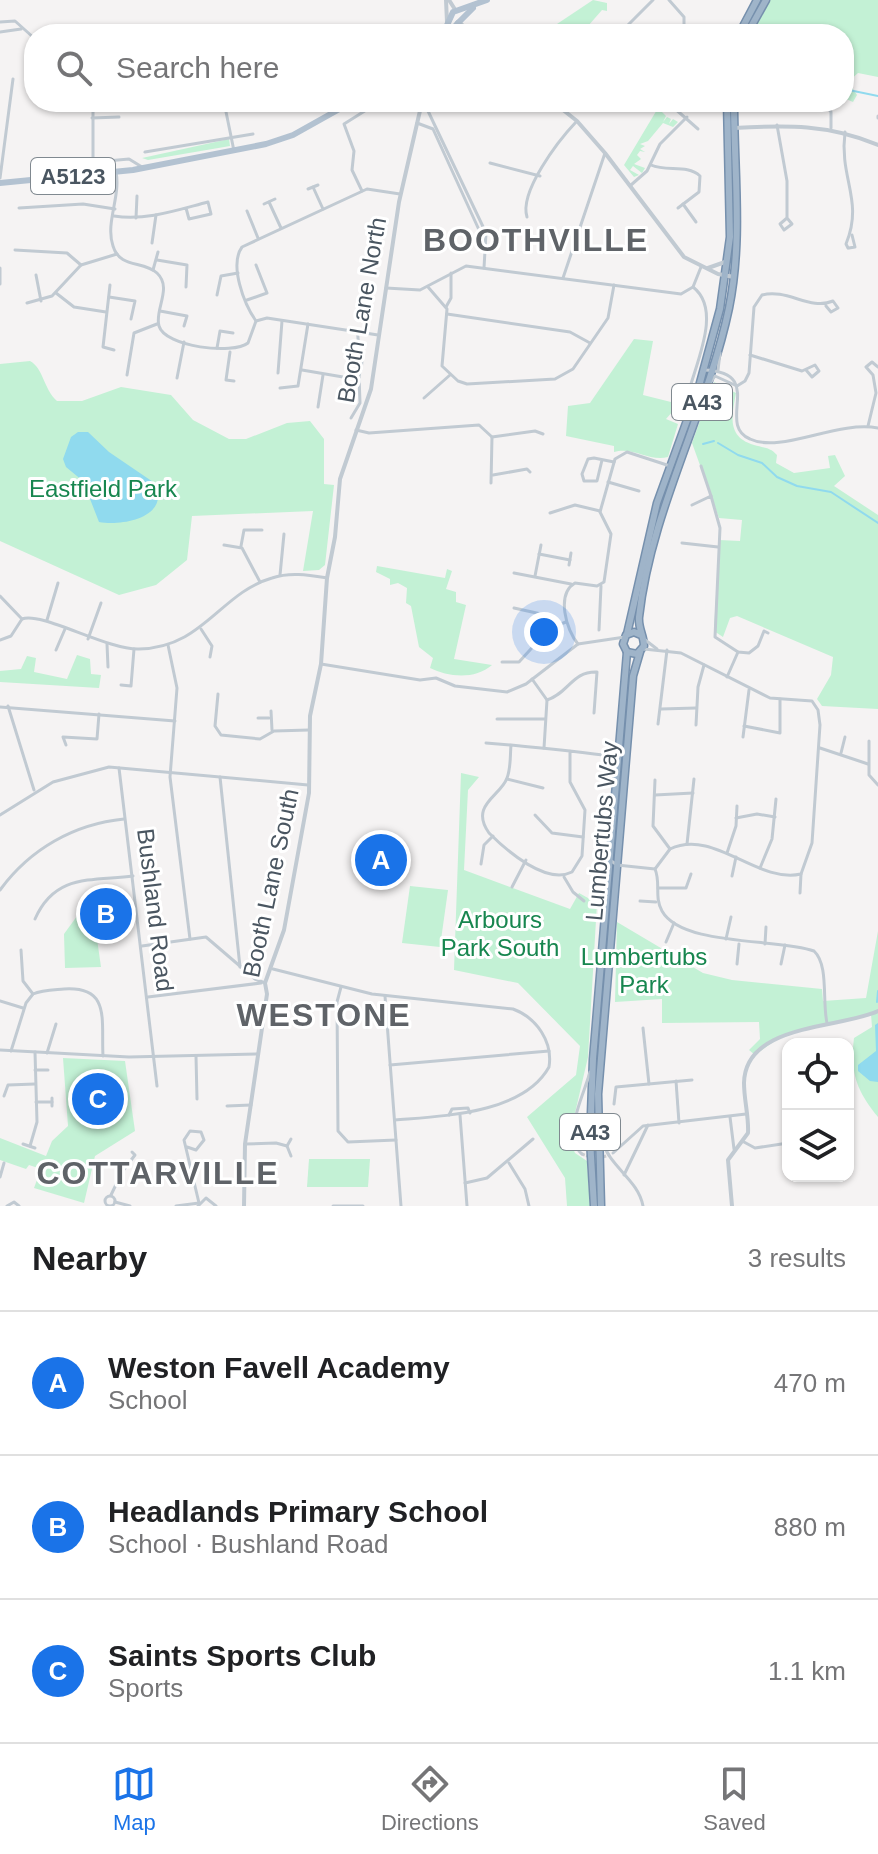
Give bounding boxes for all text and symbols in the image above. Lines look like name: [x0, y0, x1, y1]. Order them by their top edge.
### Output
search box: [24, 24, 854, 112]
icon: search: [52, 46, 96, 90]
text: Search here: [116, 51, 279, 84]
road number: A5123: [31, 158, 115, 194]
street label: Booth Lane North: [332, 215, 391, 405]
district label: BOOTHVILLE: [423, 222, 649, 258]
road number: A43: [672, 384, 732, 420]
park label: Eastfield Park: [29, 475, 178, 502]
your location: [524, 612, 564, 652]
street label: Lumbertubs Way: [580, 740, 623, 922]
street label: Booth Lane South: [237, 786, 304, 980]
street label: Bushland Road: [132, 827, 179, 993]
pin: A: [355, 830, 407, 890]
pin: B: [80, 884, 132, 944]
park label: Arbours Park South: [441, 906, 559, 961]
park label: Lumbertubs Park: [581, 943, 707, 998]
district label: WESTONE: [236, 997, 412, 1033]
map controls: [782, 1038, 854, 1182]
button: locate: [782, 1038, 854, 1110]
pin: C: [72, 1069, 124, 1129]
button: layers: [782, 1110, 854, 1182]
road number: A43: [560, 1114, 620, 1150]
district label: COTTARVILLE: [36, 1155, 280, 1191]
text: Nearby: [32, 1239, 147, 1277]
text: 3 results: [748, 1243, 846, 1273]
text: Weston Favell Academy: [108, 1351, 450, 1384]
text: A: [49, 1368, 67, 1398]
text: 470 m: [774, 1368, 846, 1398]
text: School: [108, 1385, 188, 1415]
text: Headlands Primary School: [108, 1495, 488, 1528]
text: B: [49, 1512, 67, 1542]
text: 880 m: [774, 1512, 846, 1542]
text: School · Bushland Road: [108, 1529, 388, 1559]
text: Saints Sports Club: [108, 1639, 376, 1672]
text: C: [49, 1656, 67, 1686]
text: 1.1 km: [768, 1656, 846, 1686]
text: Sports: [108, 1673, 183, 1703]
tab: Map: [112, 1762, 156, 1836]
tab: Directions: [381, 1762, 479, 1836]
tab: Saved: [703, 1762, 766, 1836]

